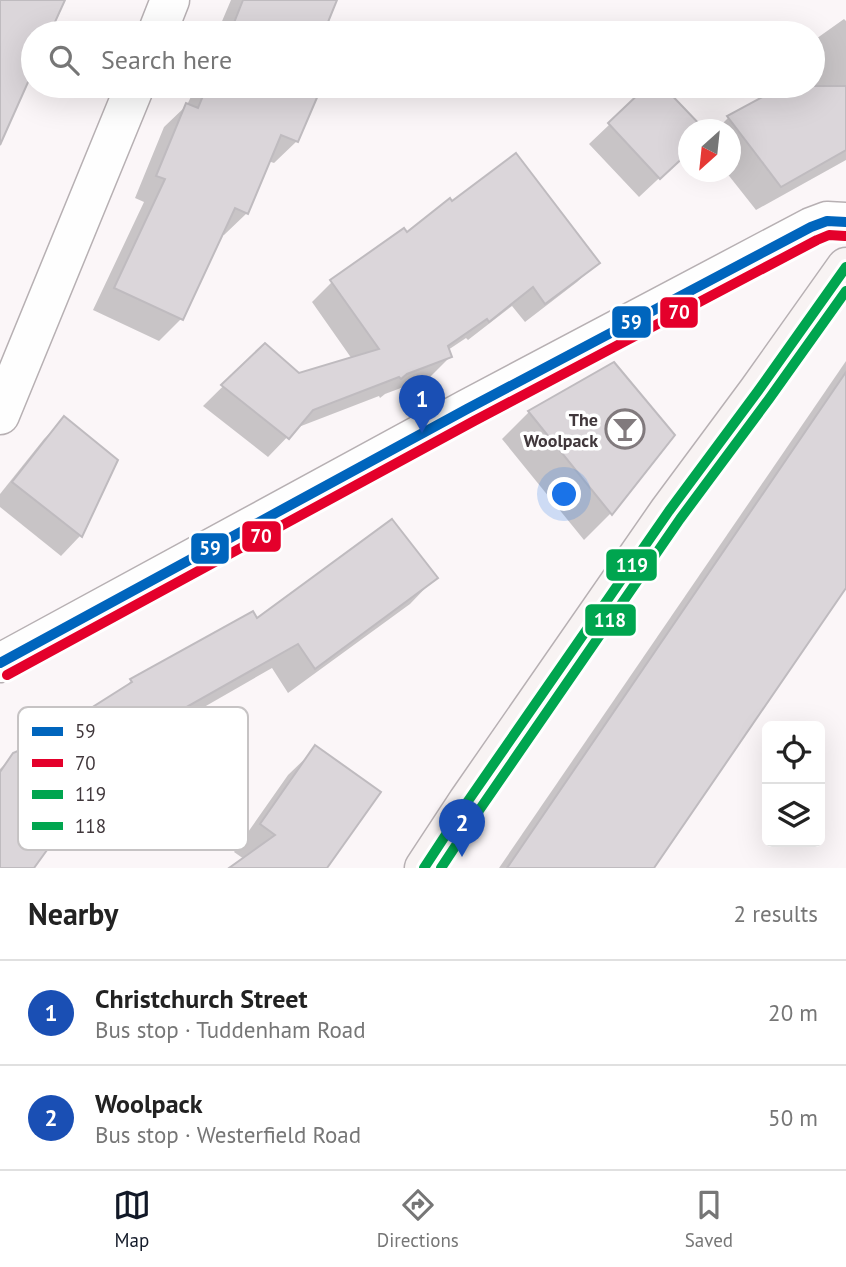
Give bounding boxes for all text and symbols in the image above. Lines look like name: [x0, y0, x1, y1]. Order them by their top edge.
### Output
search box: [21, 21, 825, 98]
icon: search: [45, 41, 83, 79]
text: Search here: [101, 43, 232, 76]
north arrow: [678, 119, 741, 182]
line badge: 70: [659, 296, 699, 329]
text: 70: [668, 300, 690, 324]
line badge: 59: [611, 305, 652, 339]
text: 59: [620, 310, 642, 334]
pin: 1: [399, 375, 445, 433]
place label: The Woolpack: [524, 408, 598, 452]
bar icon: The Woolpack: [604, 408, 646, 450]
your location: [547, 477, 581, 511]
line badge: 70: [241, 520, 282, 553]
text: 70: [250, 524, 272, 548]
line badge: 59: [190, 532, 230, 565]
text: 59: [199, 536, 221, 560]
line badge: 119: [605, 548, 658, 582]
text: 119: [616, 553, 648, 577]
line badge: 118: [584, 603, 637, 637]
text: 118: [594, 608, 626, 632]
legend: [18, 707, 248, 850]
text: 59: [75, 719, 96, 743]
map controls: [762, 721, 825, 847]
button: locate: [762, 721, 825, 784]
text: 70: [75, 751, 96, 775]
text: 119: [75, 782, 106, 806]
button: layers: [762, 784, 825, 847]
pin: 2: [439, 799, 485, 857]
text: 118: [75, 814, 106, 838]
text: Nearby: [28, 894, 118, 933]
text: 2 results: [734, 899, 818, 928]
text: Christchurch Street: [95, 982, 308, 1015]
text: 1: [44, 998, 58, 1027]
text: 20 m: [768, 998, 818, 1027]
text: Bus stop · Tuddenham Road: [95, 1015, 366, 1044]
text: Woolpack: [95, 1087, 203, 1120]
text: 2: [44, 1103, 58, 1132]
text: 50 m: [768, 1103, 818, 1132]
text: Bus stop · Westerfield Road: [95, 1120, 361, 1149]
tab: Map: [113, 1186, 151, 1252]
tab: Directions: [377, 1186, 459, 1252]
tab: Saved: [685, 1186, 733, 1252]

